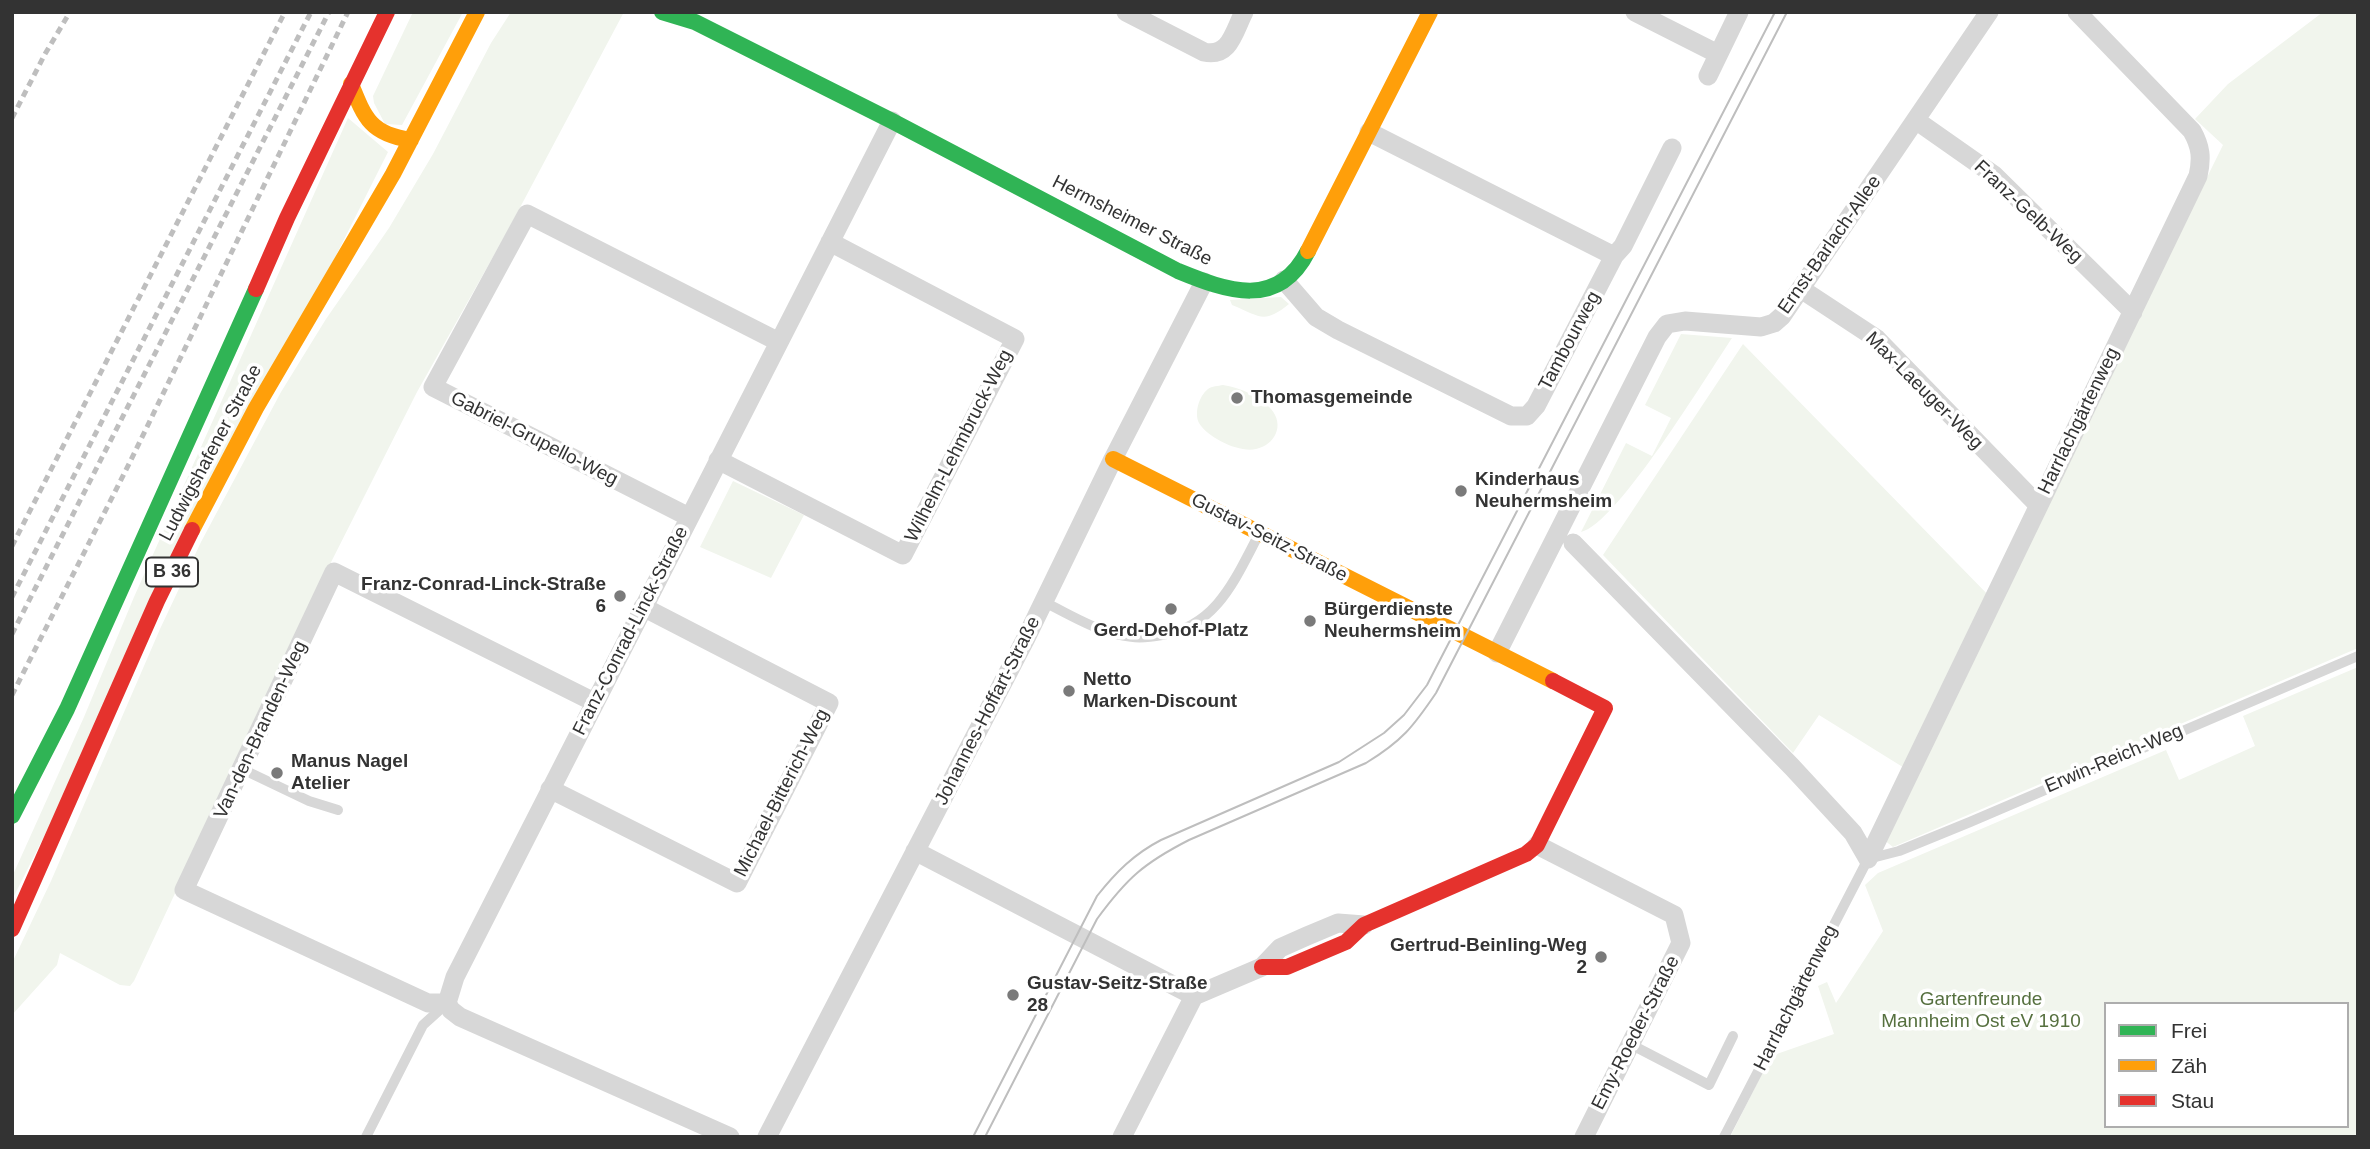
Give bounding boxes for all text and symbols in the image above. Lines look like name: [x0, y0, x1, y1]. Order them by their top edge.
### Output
street label: Franz-Gelb-Weg: [1969, 156, 2087, 268]
street label: Hermsheimer Straße: [1048, 171, 1216, 271]
street label: Ernst-Barlach-Allee: [1774, 171, 1886, 319]
street label: Tambourweg: [1534, 288, 1606, 394]
street label: Max-Laeuger-Weg: [1860, 327, 1988, 455]
street label: Harrlachgärtenweg: [2034, 344, 2124, 498]
street label: Wilhelm-Lehmbruck-Weg: [901, 346, 1017, 546]
street label: Ludwigshafener Straße: [155, 361, 267, 545]
street label: Gabriel-Grupello-Weg: [447, 387, 621, 491]
place label: Thomasgemeinde: [1251, 387, 1413, 409]
marker: Thomasgemeinde: [1229, 390, 1245, 406]
place label: Kinderhaus Neuhermsheim: [1475, 469, 1612, 513]
marker: Kinderhaus Neuhermsheim: [1453, 483, 1469, 499]
street label: Gustav-Seitz-Straße: [1187, 489, 1351, 587]
street label: Franz-Conrad-Linck-Straße: [568, 523, 694, 739]
road number: B 36: [146, 558, 198, 586]
place label: Franz-Conrad-Linck-Straße 6: [361, 574, 606, 618]
marker: Franz-Conrad-Linck-Straße 6: [612, 588, 628, 604]
place label: Bürgerdienste Neuhermsheim: [1324, 599, 1461, 643]
marker: Gerd-Dehof-Platz: [1163, 601, 1179, 617]
street label: Johannes-Hoffart-Straße: [930, 613, 1046, 809]
marker: Bürgerdienste Neuhermsheim: [1302, 613, 1318, 629]
place label: Gerd-Dehof-Platz: [1093, 620, 1249, 642]
street label: Van-den-Branden-Weg: [210, 637, 312, 823]
place label: Netto Marken-Discount: [1083, 669, 1237, 713]
marker: Netto Marken-Discount: [1061, 683, 1077, 699]
street label: Michael-Bitterich-Weg: [730, 705, 834, 881]
street label: Erwin-Reich-Weg: [2042, 720, 2186, 798]
place label: Manus Nagel Atelier: [291, 751, 408, 795]
marker: Manus Nagel Atelier: [269, 765, 285, 781]
street label: Harrlachgärtenweg: [1749, 921, 1843, 1075]
place label: Gertrud-Beinling-Weg 2: [1390, 935, 1587, 979]
marker: Gertrud-Beinling-Weg 2: [1593, 949, 1609, 965]
street label: Emy-Roeder-Straße: [1587, 952, 1685, 1114]
place label: Gustav-Seitz-Straße 28: [1027, 973, 1208, 1017]
marker: Gustav-Seitz-Straße 28: [1005, 987, 1021, 1003]
park label: Gartenfreunde Mannheim Ost eV 1910: [1881, 989, 2081, 1033]
legend: [2104, 1002, 2349, 1128]
text: Frei: [2171, 1019, 2207, 1042]
text: Zäh: [2171, 1054, 2207, 1077]
text: Stau: [2171, 1089, 2214, 1112]

